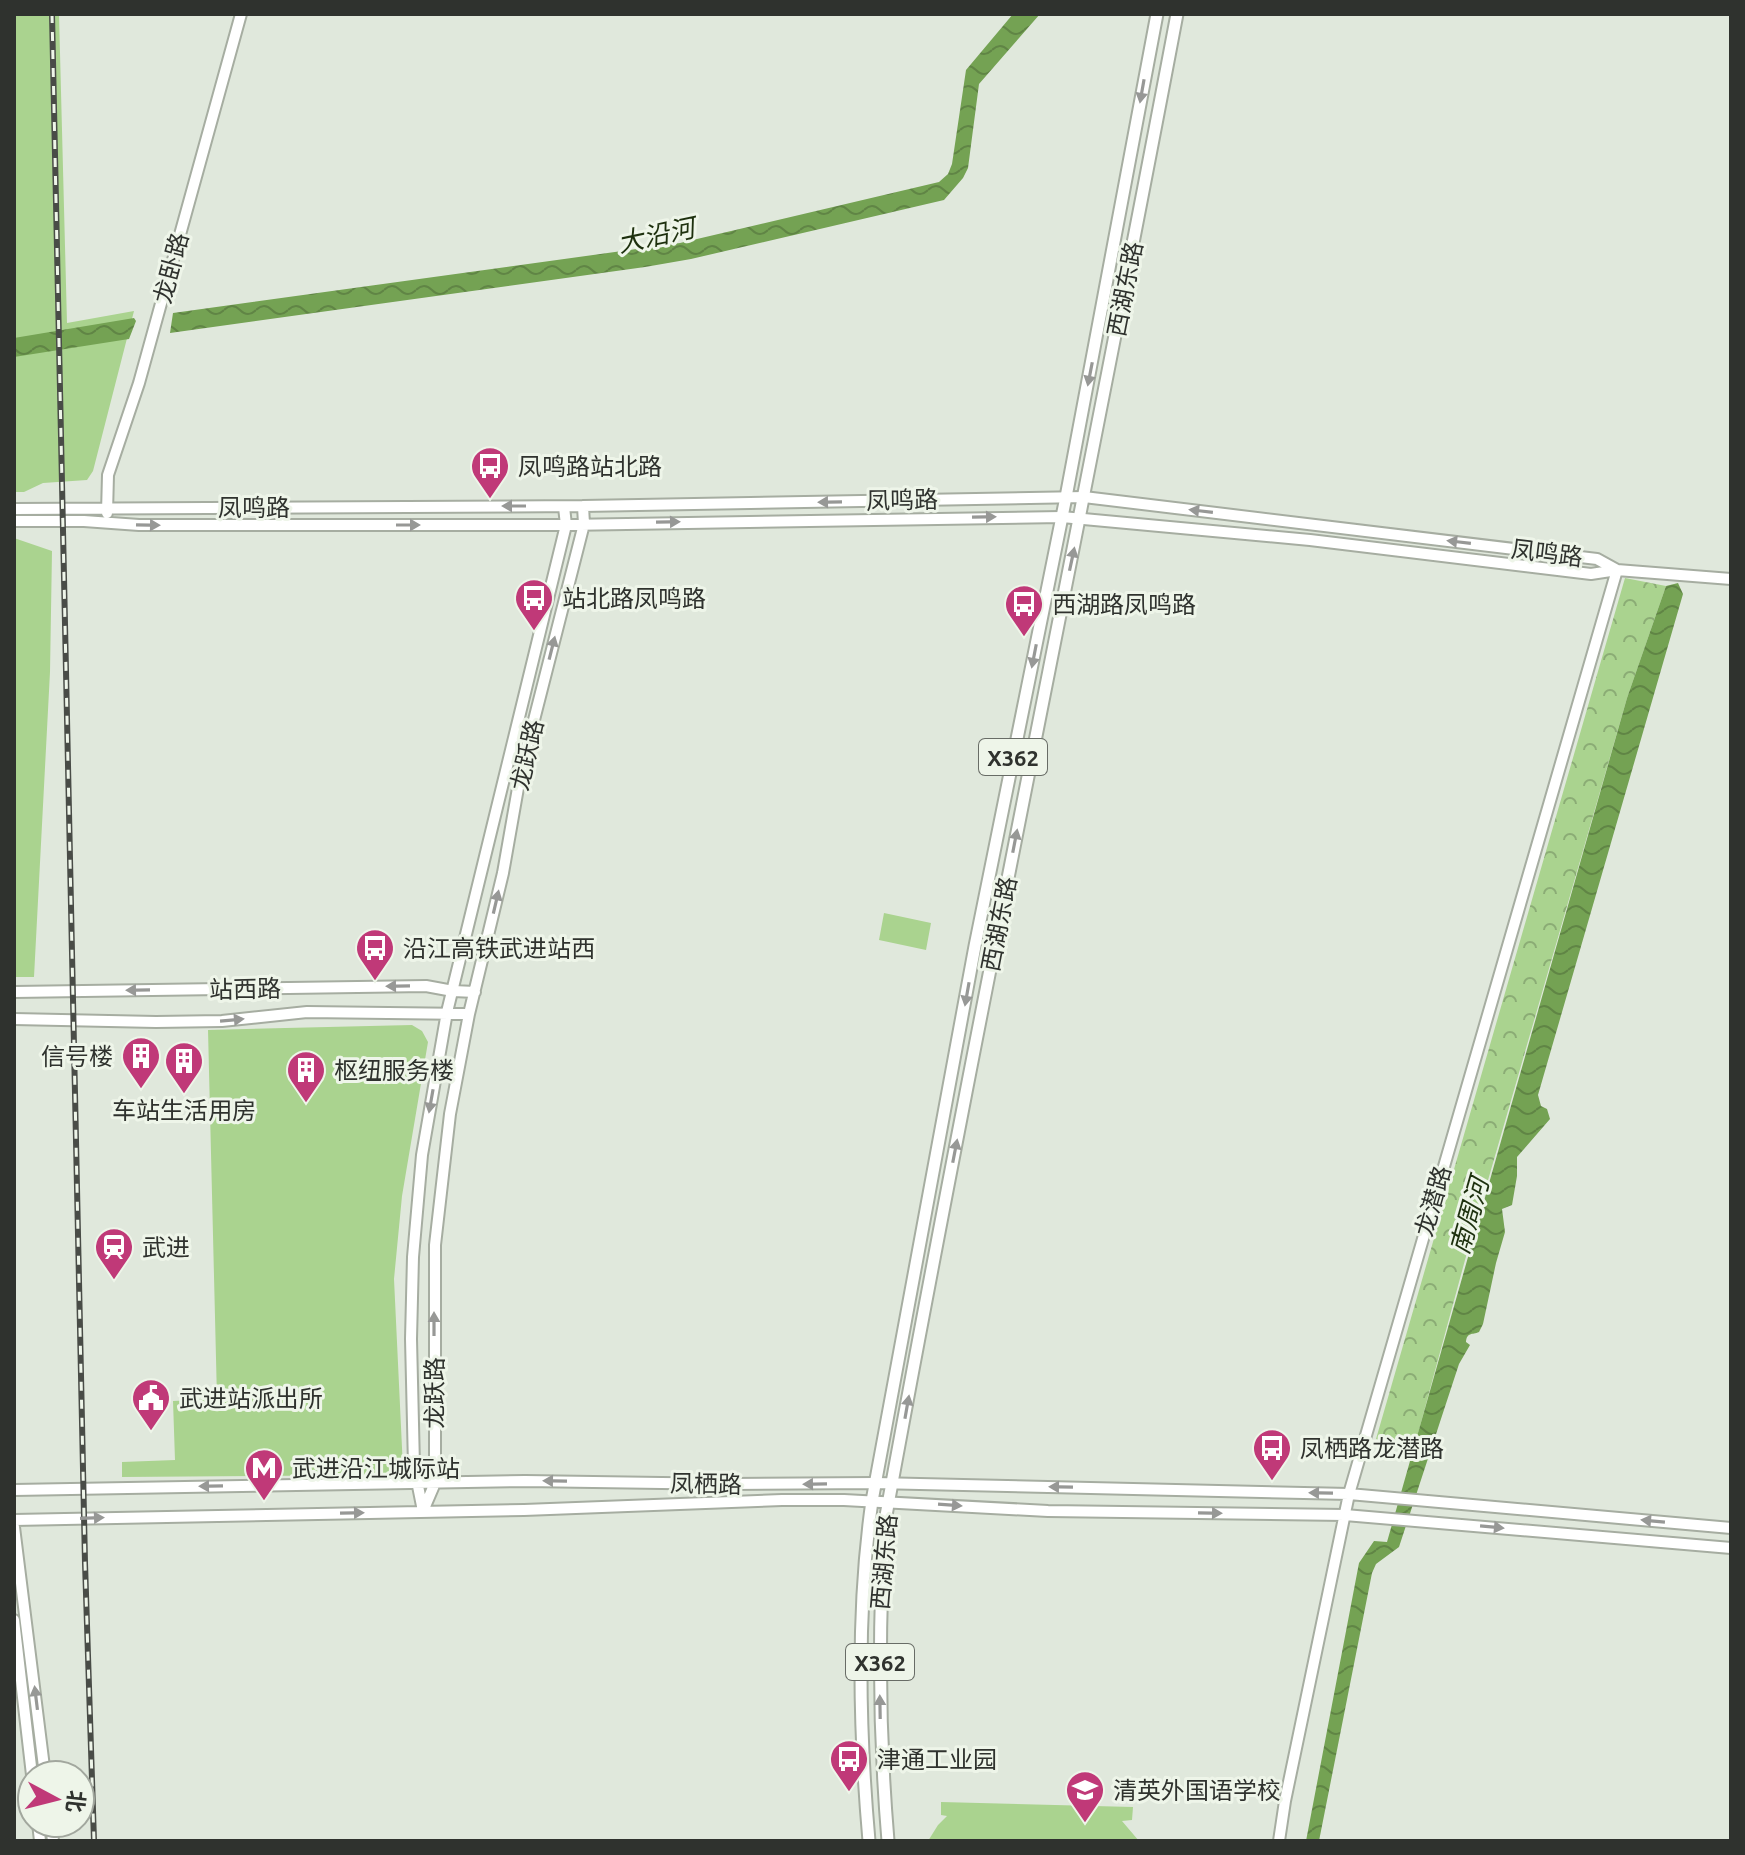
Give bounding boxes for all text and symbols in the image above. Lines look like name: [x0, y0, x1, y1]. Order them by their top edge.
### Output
one-way arrow: [1136, 78, 1148, 103]
water label: 大沿河: [615, 212, 702, 257]
street label: 龙卧路: [149, 230, 193, 306]
street label: 西湖东路: [1103, 239, 1147, 339]
one-way arrow: [1083, 362, 1095, 387]
bus stop icon: 凤鸣路站北路: [469, 445, 511, 500]
place label: 凤鸣路站北路: [518, 453, 662, 480]
street label: 凤鸣路: [866, 486, 938, 514]
street label: 凤鸣路: [218, 494, 290, 521]
one-way arrow: [817, 495, 842, 508]
one-way arrow: [501, 500, 526, 512]
one-way arrow: [1188, 505, 1213, 518]
one-way arrow: [972, 511, 997, 523]
one-way arrow: [656, 516, 681, 529]
one-way arrow: [136, 519, 161, 531]
one-way arrow: [396, 519, 421, 531]
street label: 凤鸣路: [1510, 535, 1584, 571]
one-way arrow: [1446, 536, 1471, 549]
one-way arrow: [1066, 546, 1079, 571]
bus stop icon: 站北路凤鸣路: [513, 577, 555, 632]
bus stop icon: 西湖路凤鸣路: [1003, 583, 1045, 638]
place label: 站北路凤鸣路: [562, 585, 706, 612]
place label: 西湖路凤鸣路: [1052, 591, 1196, 618]
one-way arrow: [547, 636, 559, 661]
one-way arrow: [1027, 644, 1039, 669]
street label: 龙跃路: [506, 717, 548, 793]
road number: X362: [979, 739, 1047, 775]
one-way arrow: [1009, 828, 1021, 853]
street label: 西湖东路: [977, 874, 1021, 974]
one-way arrow: [490, 889, 503, 914]
bus stop icon: 沿江高铁武进站西: [354, 927, 396, 982]
place label: 沿江高铁武进站西: [403, 935, 595, 962]
street label: 站西路: [209, 975, 281, 1003]
one-way arrow: [385, 980, 410, 993]
one-way arrow: [960, 982, 972, 1007]
one-way arrow: [125, 984, 150, 996]
one-way arrow: [220, 1013, 245, 1026]
building icon: 信号楼: [120, 1035, 162, 1090]
building icon: 车站生活用房: [163, 1040, 205, 1095]
place label: 信号楼: [41, 1043, 113, 1070]
building icon: 枢纽服务楼: [285, 1049, 327, 1104]
place label: 枢纽服务楼: [334, 1057, 454, 1084]
one-way arrow: [425, 1089, 437, 1114]
place label: 车站生活用房: [112, 1097, 256, 1124]
one-way arrow: [949, 1139, 962, 1164]
street label: 龙潜路: [1410, 1163, 1456, 1239]
water label: 南周河: [1444, 1170, 1495, 1257]
station icon: 武进: [93, 1226, 135, 1281]
place label: 武进: [142, 1234, 190, 1261]
one-way arrow: [428, 1311, 440, 1336]
street label: 龙跃路: [421, 1357, 448, 1429]
public building icon: 武进站派出所: [130, 1377, 172, 1432]
place label: 武进站派出所: [179, 1385, 323, 1412]
one-way arrow: [901, 1394, 913, 1419]
bus stop icon: 凤栖路龙潜路: [1251, 1427, 1293, 1482]
place label: 凤栖路龙潜路: [1300, 1435, 1444, 1462]
metro station icon: 武进沿江城际站: [243, 1447, 285, 1502]
place label: 武进沿江城际站: [292, 1455, 460, 1482]
street label: 凤栖路: [670, 1470, 742, 1498]
one-way arrow: [542, 1475, 567, 1488]
one-way arrow: [802, 1477, 827, 1490]
one-way arrow: [198, 1480, 223, 1493]
one-way arrow: [1048, 1481, 1073, 1494]
one-way arrow: [1308, 1487, 1333, 1500]
one-way arrow: [938, 1499, 963, 1512]
one-way arrow: [340, 1506, 365, 1519]
one-way arrow: [1198, 1507, 1223, 1519]
one-way arrow: [80, 1511, 105, 1524]
street label: 西湖东路: [866, 1513, 902, 1611]
one-way arrow: [1640, 1515, 1665, 1528]
one-way arrow: [1480, 1521, 1505, 1534]
road number: X362: [846, 1644, 914, 1680]
one-way arrow: [29, 1685, 42, 1710]
one-way arrow: [874, 1694, 887, 1719]
bus stop icon: 津通工业园: [828, 1738, 870, 1793]
place label: 津通工业园: [877, 1746, 997, 1773]
north arrow: [16, 1759, 96, 1839]
school or university icon: 清英外国语学校: [1064, 1769, 1106, 1824]
place label: 清英外国语学校: [1113, 1777, 1281, 1804]
text: 北: [63, 1789, 90, 1814]

